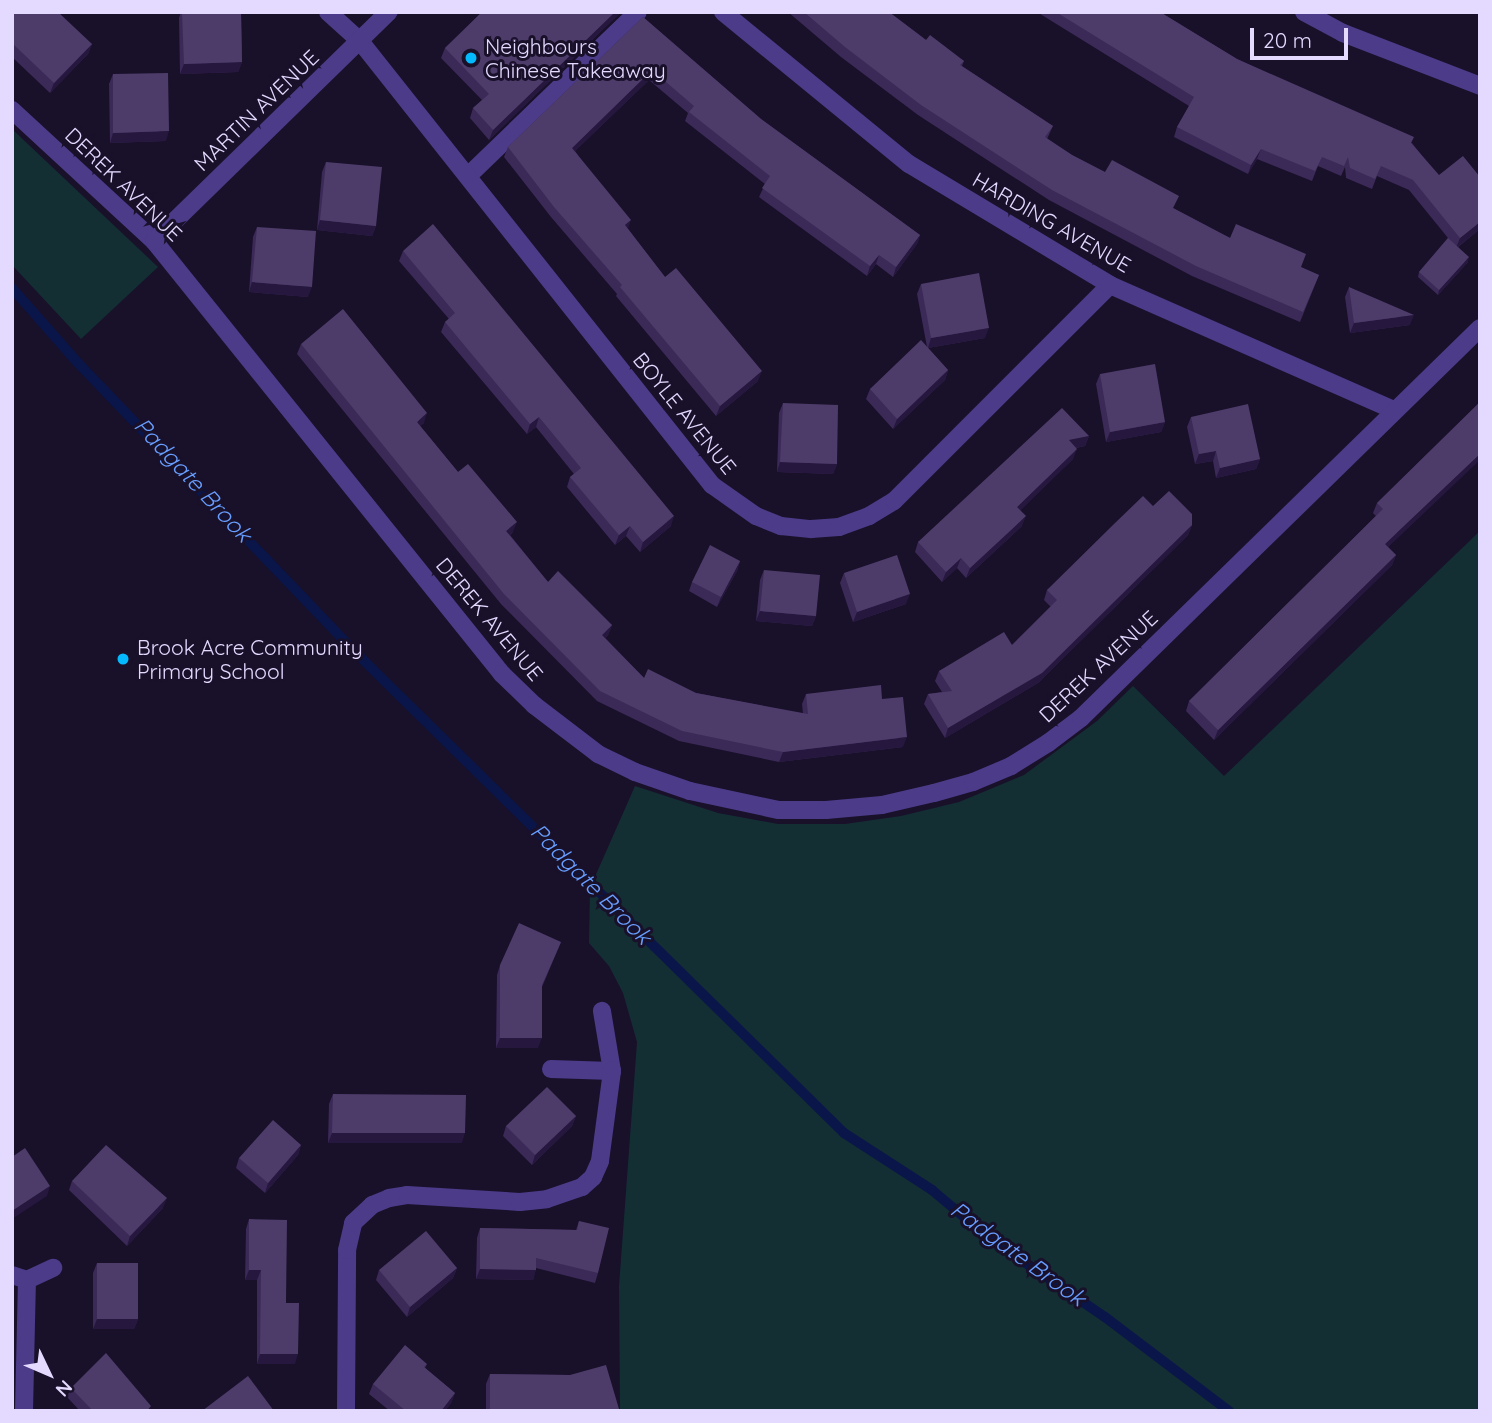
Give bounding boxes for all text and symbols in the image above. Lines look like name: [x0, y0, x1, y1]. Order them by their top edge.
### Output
scale bar: [1254, 14, 1352, 58]
text: 20 m: [1263, 27, 1312, 53]
place label: Neighbours Chinese Takeaway: [485, 33, 666, 83]
street label: MARTIN AVENUE: [188, 44, 324, 176]
marker: Neighbours Chinese Takeaway: [463, 50, 479, 66]
street label: DEREK AVENUE: [60, 122, 188, 246]
street label: HARDING AVENUE: [968, 166, 1136, 278]
street label: BOYLE AVENUE: [628, 347, 742, 479]
water label: Padgate Brook: [128, 412, 258, 548]
street label: DEREK AVENUE: [431, 552, 549, 686]
street label: DEREK AVENUE: [1034, 605, 1162, 727]
place label: Brook Acre Community Primary School: [137, 634, 363, 684]
marker: Brook Acre Community Primary School: [115, 651, 131, 667]
water label: Padgate Brook: [525, 818, 657, 950]
water label: Padgate Brook: [945, 1196, 1091, 1312]
north arrow: [14, 1339, 84, 1409]
text: N: [51, 1375, 78, 1402]

